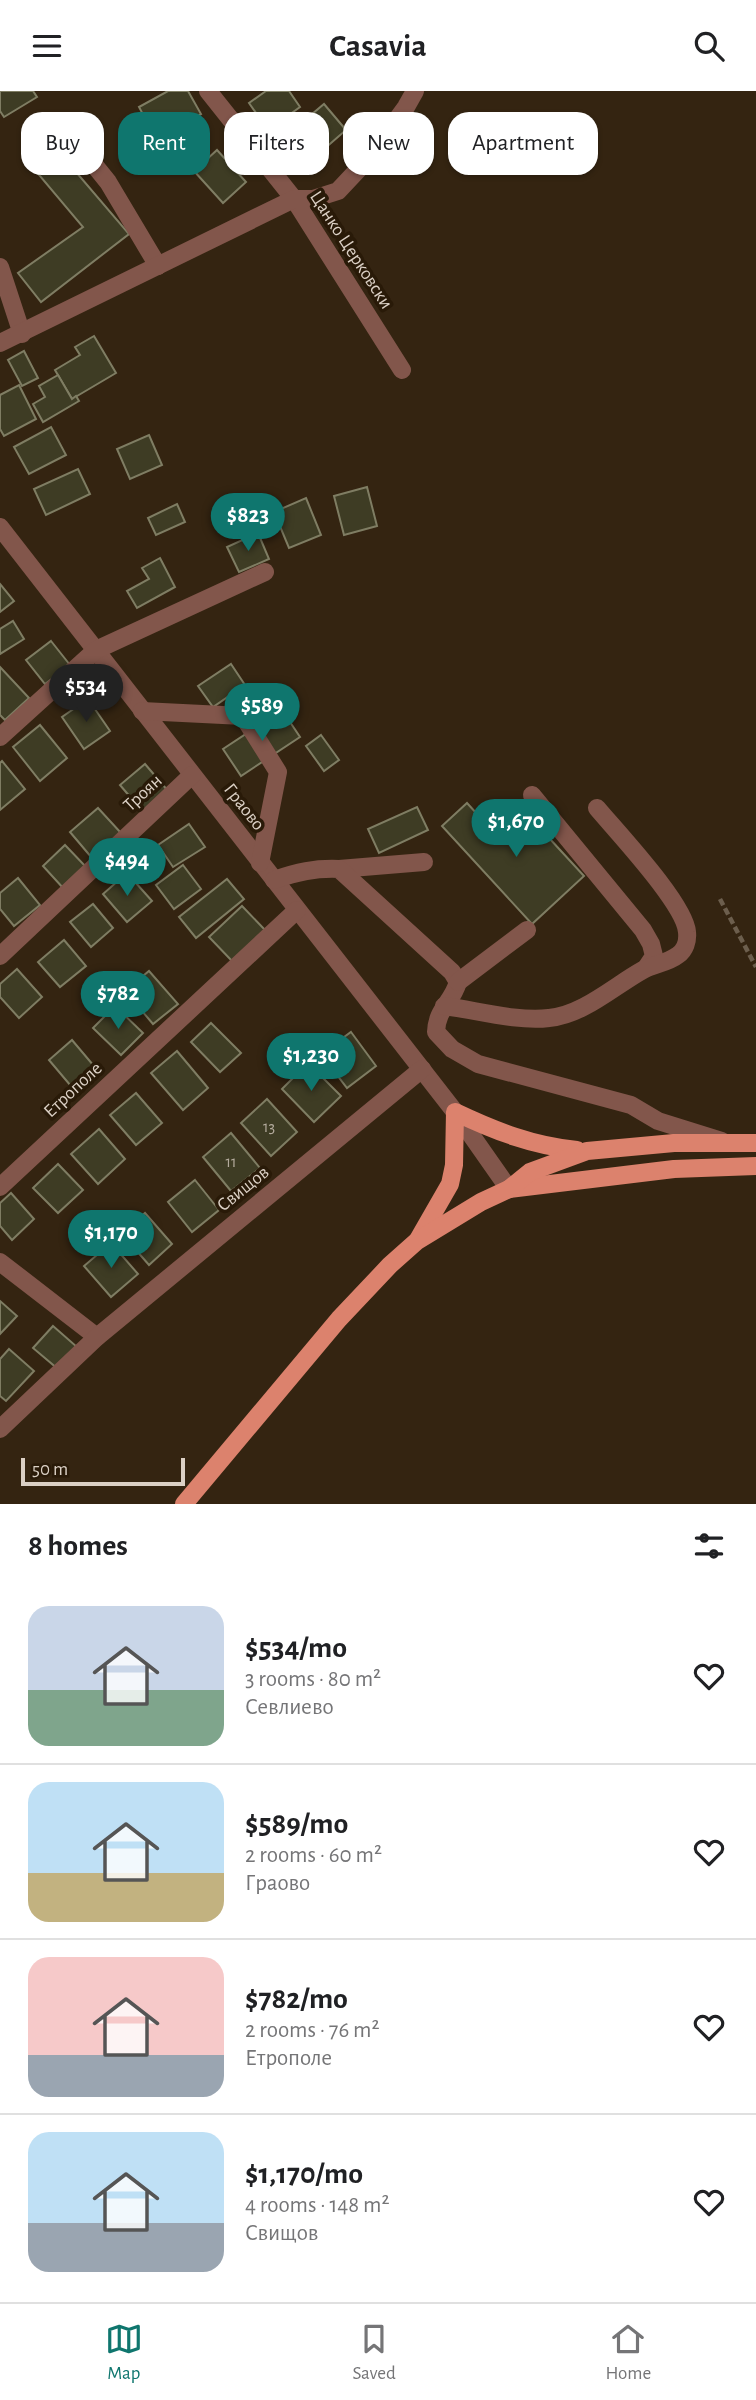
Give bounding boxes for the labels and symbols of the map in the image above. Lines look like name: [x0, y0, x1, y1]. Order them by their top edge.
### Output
street label: Цанко Церковски: [306, 188, 396, 312]
pin: $823: [207, 493, 289, 553]
pin: $534: [45, 665, 127, 724]
pin: $589: [221, 683, 303, 743]
street label: Троян: [120, 771, 166, 815]
street label: Граово: [220, 780, 268, 834]
pin: $1,670: [459, 799, 573, 859]
pin: $494: [86, 839, 168, 898]
pin: $782: [77, 971, 159, 1031]
pin: $1,230: [254, 1033, 368, 1093]
street label: Етрополе: [40, 1059, 106, 1121]
house number: 13: [263, 1119, 275, 1135]
house number: 11: [225, 1154, 237, 1170]
street label: Свищов: [213, 1162, 273, 1215]
pin: $1,170: [54, 1211, 168, 1270]
scale bar: [21, 1455, 186, 1487]

